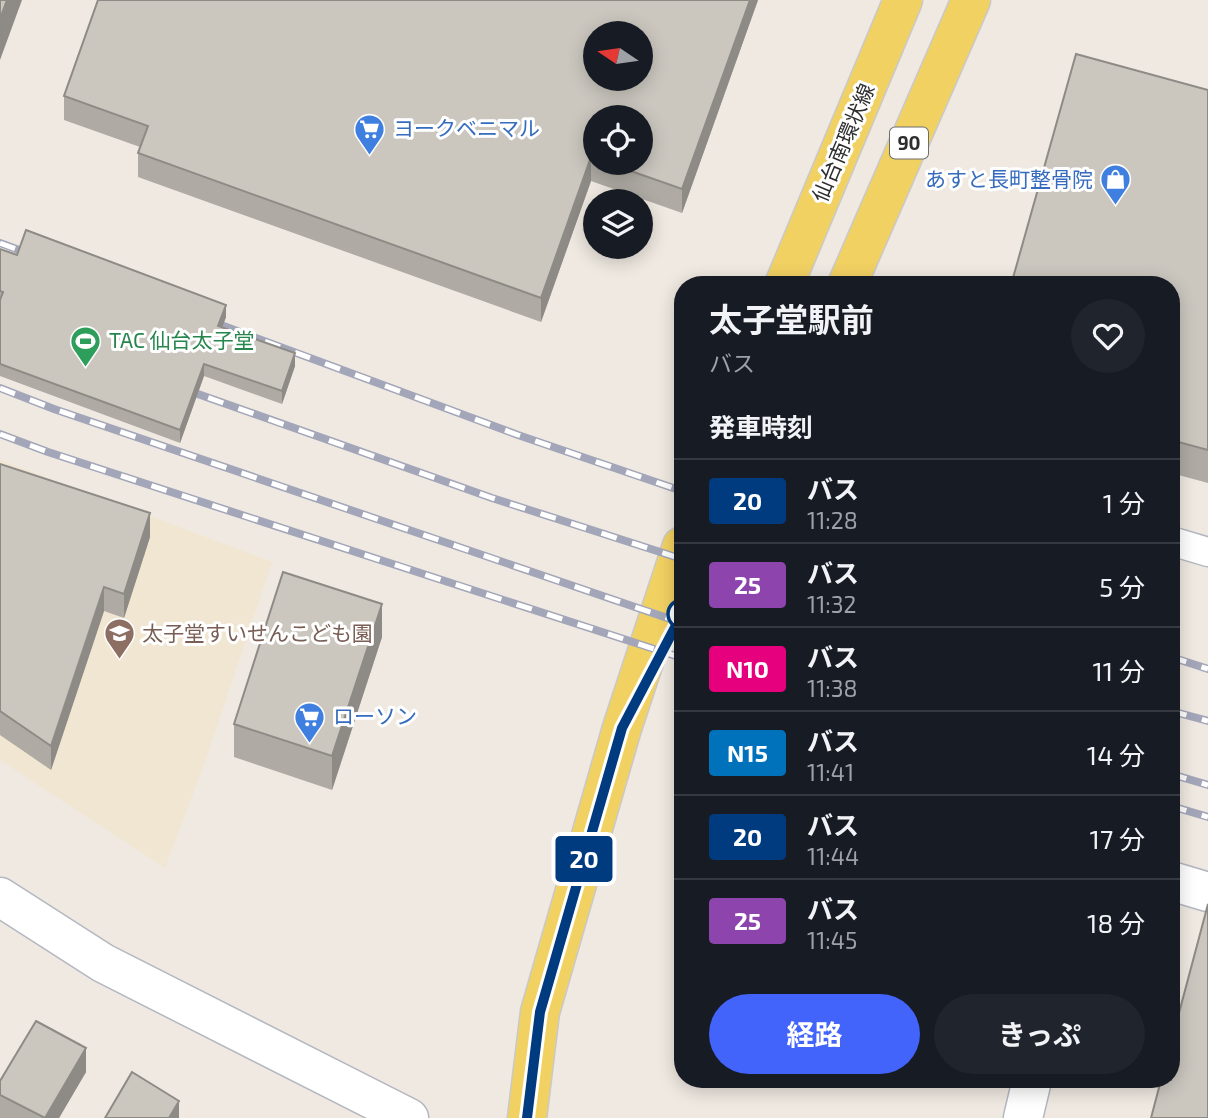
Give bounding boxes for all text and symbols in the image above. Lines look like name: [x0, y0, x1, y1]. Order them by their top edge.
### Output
north arrow: [583, 21, 653, 91]
map controls: [583, 21, 653, 259]
street label: 仙台南環状線: [806, 80, 879, 205]
button: locate: [583, 105, 653, 175]
supermarket icon: ヨークベニマル: [353, 112, 387, 156]
place label: ヨークベニマル: [393, 115, 540, 140]
road number: 90: [890, 127, 928, 158]
shop icon: あすと長町整骨院: [1099, 163, 1133, 207]
place label: あすと長町整骨院: [925, 166, 1093, 191]
button: layers: [583, 189, 653, 259]
text: 太子堂駅前: [709, 299, 874, 339]
button: heart: [1071, 299, 1145, 373]
sports icon: TAC 仙台太子堂: [69, 324, 103, 368]
place label: TAC 仙台太子堂: [109, 327, 255, 352]
text: バス: [709, 349, 755, 377]
text: 発車時刻: [709, 411, 813, 442]
text: バス: [807, 473, 859, 504]
text: 20: [733, 486, 762, 515]
text: 1 分: [1103, 487, 1145, 518]
text: 11:28: [807, 506, 858, 534]
text: バス: [807, 557, 859, 588]
text: 25: [734, 570, 761, 599]
text: 5 分: [1099, 571, 1145, 602]
text: 11:32: [807, 590, 856, 618]
unlabelled marker: [667, 599, 697, 629]
school or university icon: 太子堂すいせんこども園: [102, 617, 136, 661]
place label: 太子堂すいせんこども園: [142, 620, 373, 645]
text: バス: [807, 641, 859, 672]
text: N10: [726, 654, 769, 683]
text: 11 分: [1093, 655, 1145, 686]
text: 11:38: [807, 674, 858, 702]
supermarket icon: ローソン: [293, 700, 327, 744]
place label: ローソン: [333, 703, 417, 728]
text: バス: [807, 725, 859, 756]
text: N15: [727, 738, 768, 767]
text: 14 分: [1087, 739, 1145, 770]
text: 11:41: [807, 758, 854, 786]
text: バス: [807, 809, 859, 840]
text: 20: [733, 822, 762, 851]
text: 17 分: [1090, 823, 1145, 854]
line badge: 20: [552, 836, 616, 882]
text: 11:44: [807, 842, 859, 870]
text: 20: [569, 844, 599, 873]
text: バス: [807, 893, 859, 924]
text: 25: [734, 906, 761, 935]
text: 18 分: [1087, 907, 1145, 938]
text: 11:45: [807, 926, 857, 954]
button: 経路: [709, 994, 920, 1074]
button: きっぷ: [934, 994, 1145, 1074]

